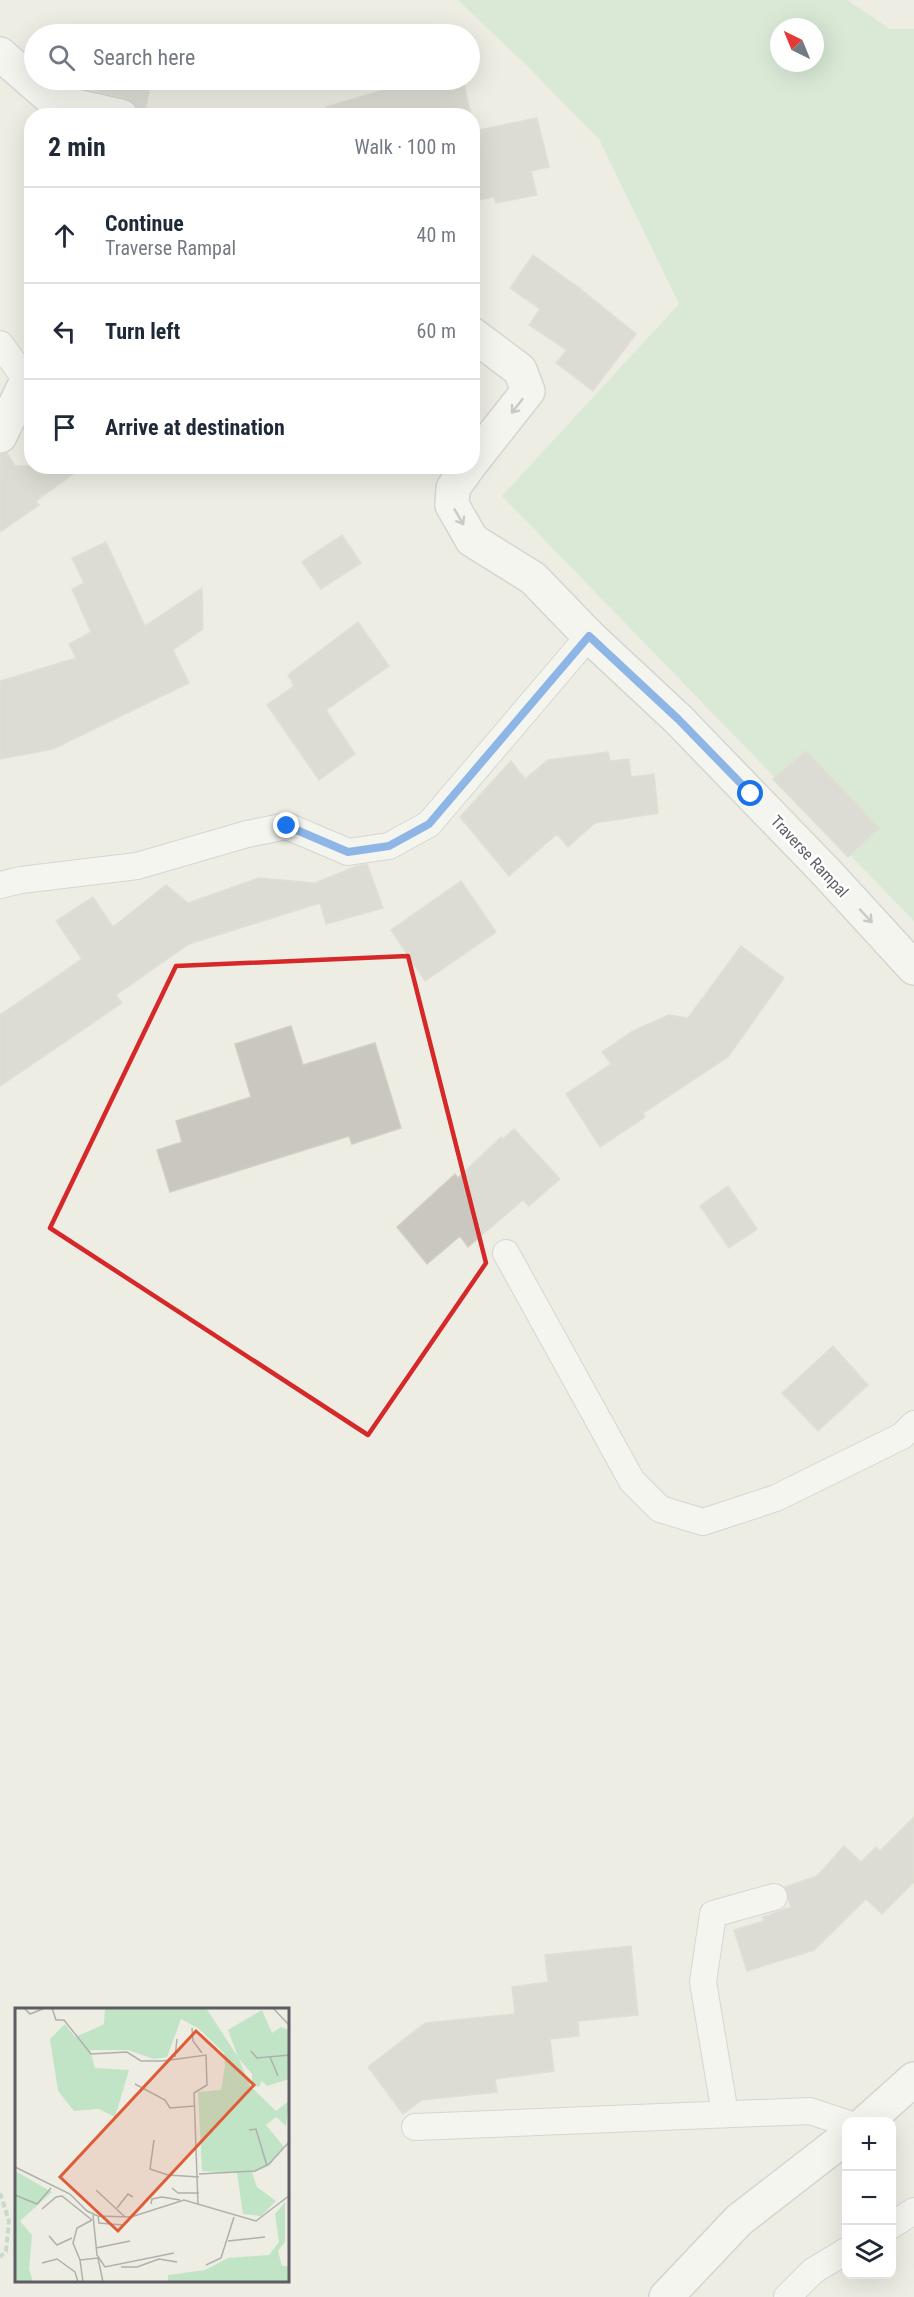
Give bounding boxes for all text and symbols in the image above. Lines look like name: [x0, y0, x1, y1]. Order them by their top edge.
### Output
north arrow: [770, 18, 824, 72]
search box: [24, 24, 480, 90]
icon: search: [45, 41, 78, 74]
text: Search here: [93, 45, 195, 70]
text: 2 min: [48, 132, 106, 162]
text: Walk · 100 m: [355, 135, 456, 159]
text: Continue: [105, 211, 184, 236]
icon: ahead: [48, 219, 81, 252]
text: 40 m: [417, 223, 456, 247]
text: Traverse Rampal: [105, 236, 236, 260]
icon: left: [48, 315, 81, 348]
text: Turn left: [105, 319, 180, 344]
text: 60 m: [417, 319, 456, 343]
one-way arrow: [510, 397, 523, 413]
icon: arrive: [48, 411, 81, 444]
text: Arrive at destination: [105, 415, 285, 440]
one-way arrow: [453, 508, 465, 525]
route start: [737, 780, 763, 806]
route end: [273, 812, 299, 838]
street label: Traverse Rampal: [767, 812, 852, 901]
one-way arrow: [859, 909, 873, 924]
inset map: [15, 2008, 290, 2282]
map controls: [842, 2117, 896, 2279]
button: +: [842, 2117, 896, 2171]
button: −: [842, 2171, 896, 2225]
button: layers: [842, 2225, 896, 2279]

